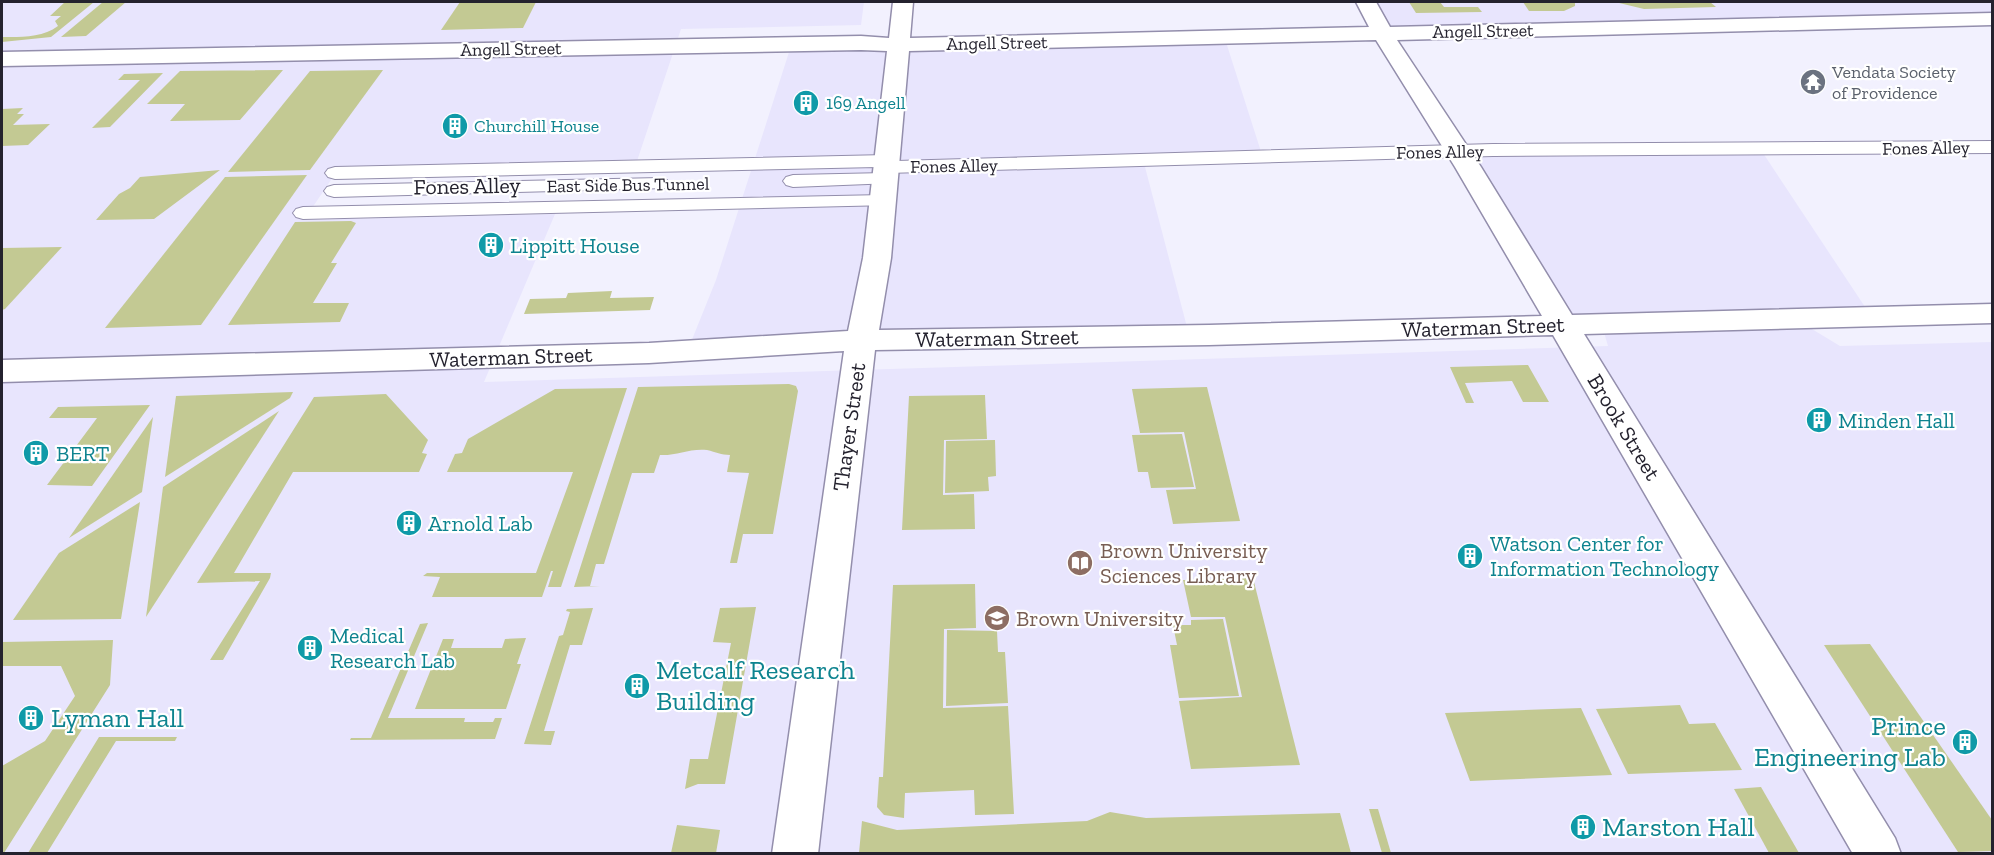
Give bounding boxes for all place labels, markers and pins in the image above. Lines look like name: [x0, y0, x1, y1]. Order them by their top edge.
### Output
place label: Vendata Society of Providence: [1831, 61, 1957, 104]
temple icon: Vendata Society of Providence: [1798, 67, 1828, 97]
building icon: 169 Angell: [791, 88, 821, 118]
place label: 169 Angell: [826, 92, 906, 114]
building icon: Churchill House: [440, 111, 470, 141]
place label: Churchill House: [474, 115, 599, 137]
building icon: Lippitt House: [476, 230, 506, 260]
place label: Lippitt House: [510, 232, 640, 259]
building icon: Minden Hall: [1804, 405, 1834, 435]
place label: Minden Hall: [1838, 407, 1955, 434]
building icon: BERT: [21, 438, 51, 468]
place label: BERT: [56, 440, 110, 467]
building icon: Arnold Lab: [394, 508, 424, 538]
place label: Arnold Lab: [428, 510, 533, 537]
place label: Watson Center for Information Technology: [1490, 530, 1720, 582]
place label: Brown University Sciences Library: [1100, 537, 1268, 589]
building icon: Watson Center for Information Technology: [1455, 541, 1485, 571]
library icon: Brown University Sciences Library: [1065, 548, 1095, 578]
school or university icon: Brown University: [982, 603, 1012, 633]
place label: Brown University: [1016, 605, 1184, 632]
place label: Medical Research Lab: [330, 622, 455, 674]
building icon: Medical Research Lab: [295, 633, 325, 663]
place label: Metcalf Research Building: [656, 654, 855, 717]
building icon: Metcalf Research Building: [622, 671, 652, 701]
place label: Lyman Hall: [51, 702, 184, 734]
building icon: Lyman Hall: [16, 703, 46, 733]
place label: Prince Engineering Lab: [1754, 710, 1946, 773]
building icon: Prince Engineering Lab: [1950, 727, 1980, 757]
place label: Marston Hall: [1602, 811, 1755, 843]
building icon: Marston Hall: [1568, 812, 1598, 842]

